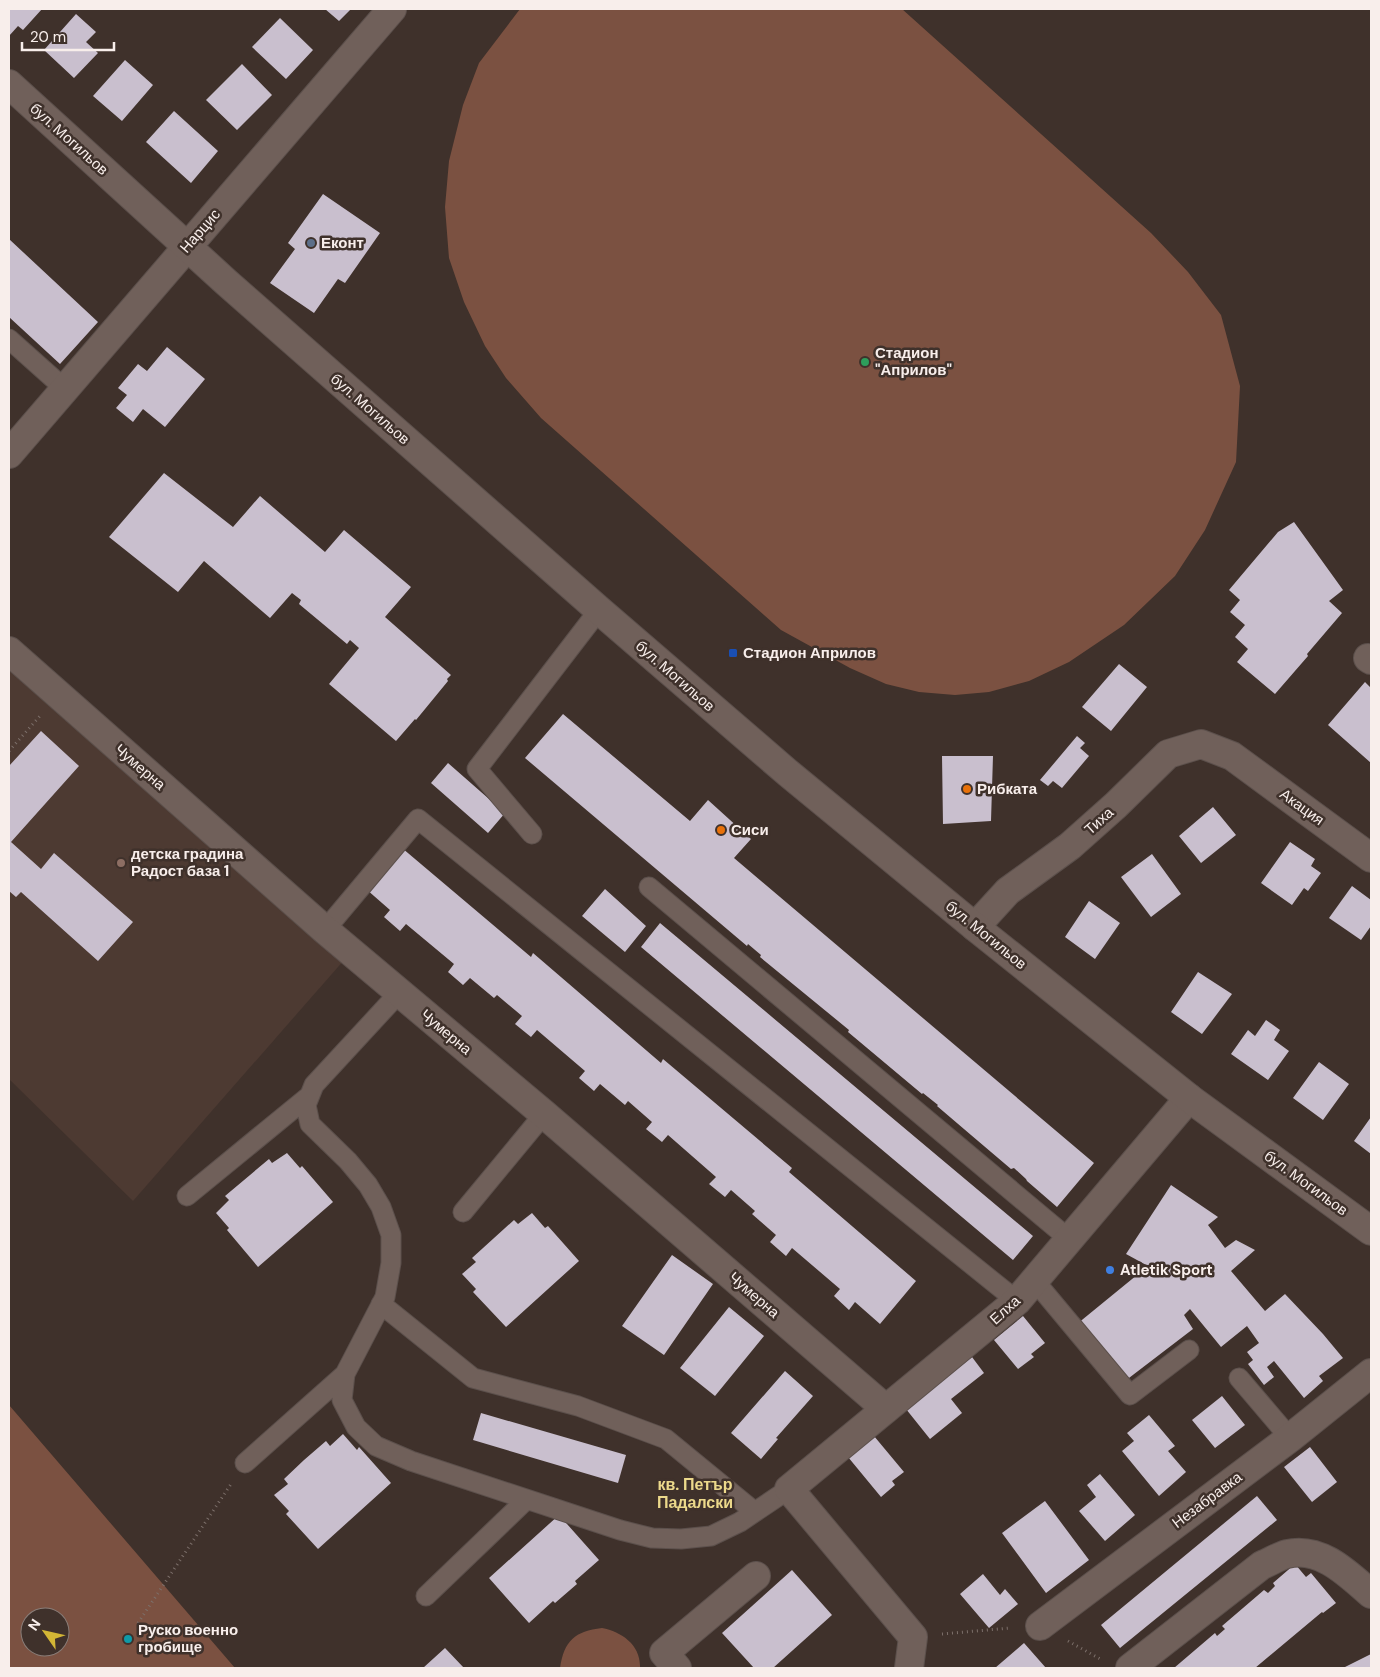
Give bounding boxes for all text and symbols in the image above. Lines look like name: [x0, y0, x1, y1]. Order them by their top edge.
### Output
scale bar: [22, 20, 115, 52]
text: 20 m: [30, 27, 66, 47]
street label: бул. Могильов: [26, 98, 112, 180]
street label: Нарцис: [175, 204, 225, 257]
place label: Еконт: [321, 233, 364, 253]
marker: Еконт: [305, 237, 317, 249]
place label: Стадион "Априлов": [875, 343, 952, 380]
marker: Стадион "Априлов": [859, 356, 871, 368]
street label: бул. Могильов: [326, 369, 414, 449]
street label: бул. Могильов: [631, 636, 719, 716]
place label: Стадион Априлов: [743, 643, 876, 663]
marker: Стадион Априлов: [727, 647, 739, 659]
street label: Чумерна: [110, 739, 170, 795]
place label: Рибката: [977, 779, 1038, 799]
marker: Рибката: [961, 783, 973, 795]
street label: Акация: [1276, 784, 1328, 830]
street label: Тиха: [1080, 802, 1118, 839]
place label: Сиси: [731, 820, 769, 840]
marker: Сиси: [715, 824, 727, 836]
place label: детска градина Радост база 1: [131, 844, 244, 881]
marker: детска градина Радост база 1: [115, 857, 127, 869]
street label: бул. Могильов: [941, 896, 1031, 974]
street label: Чумерна: [416, 1005, 476, 1060]
street label: бул. Могильов: [1260, 1146, 1352, 1220]
place label: Atletik Sport: [1120, 1260, 1213, 1280]
marker: Atletik Sport: [1104, 1264, 1116, 1276]
street label: Чумерна: [724, 1267, 784, 1323]
street label: Елха: [986, 1291, 1025, 1329]
street label: Незабравка: [1168, 1467, 1247, 1533]
district label: кв. Петър Падалски: [657, 1474, 733, 1513]
north arrow: [20, 1607, 70, 1657]
text: N: [24, 1615, 45, 1634]
place label: Руско военно гробище: [138, 1620, 238, 1657]
marker: Руско военно гробище: [122, 1633, 134, 1645]

